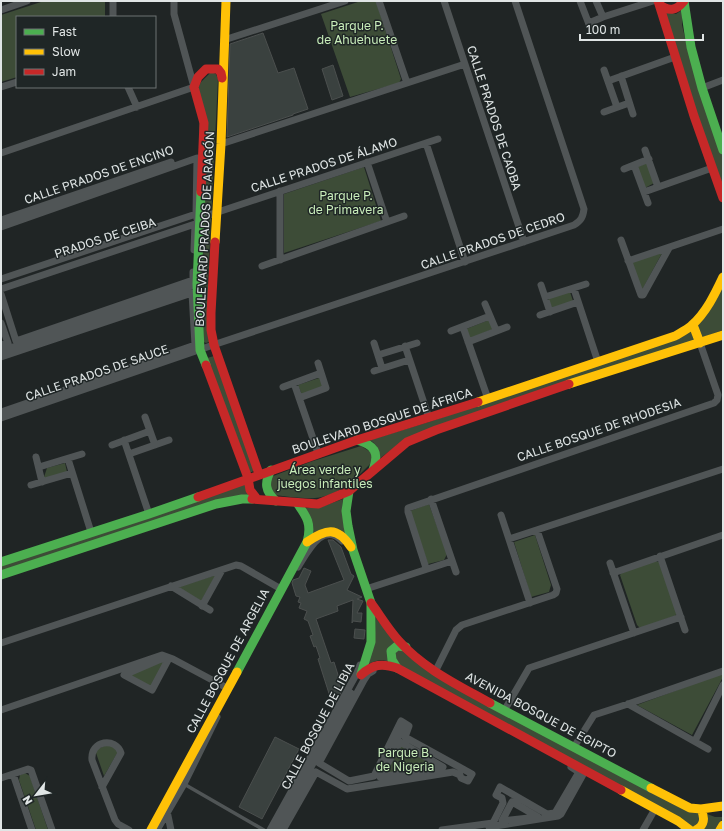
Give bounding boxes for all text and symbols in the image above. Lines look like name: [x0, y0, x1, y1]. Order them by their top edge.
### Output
legend: [16, 16, 156, 88]
scale bar: [580, 16, 703, 42]
park label: Parque P. de Ahuehuete: [317, 18, 397, 47]
text: 100 m: [586, 22, 620, 37]
text: Fast: [52, 24, 77, 39]
text: Slow: [52, 44, 80, 59]
street label: CALLE PRADOS DE CAOBA: [464, 44, 525, 192]
text: Jam: [52, 64, 76, 79]
street label: BOULEVARD PRADOS DE ARAGÓN: [192, 131, 217, 327]
street label: CALLE PRADOS DE ÁLAMO: [249, 134, 399, 195]
street label: CALLE PRADOS DE ENCINO: [22, 142, 176, 207]
park label: Parque P. de Primavera: [308, 188, 384, 217]
street label: CALLE PRADOS DE CEDRO: [419, 209, 567, 272]
street label: PRADOS DE CEIBA: [52, 214, 157, 261]
street label: CALLE PRADOS DE SAUCE: [23, 341, 170, 404]
street label: BOULEVARD BOSQUE DE ÁFRICA: [290, 384, 474, 457]
street label: CALLE BOSQUE DE RHODESIA: [515, 394, 683, 465]
park label: Área verde y juegos infantiles: [276, 462, 373, 491]
street label: CALLE BOSQUE DE ARGELIA: [183, 586, 272, 736]
street label: CALLE BOSQUE DE LIBIA: [278, 660, 357, 792]
street label: AVENIDA BOSQUE DE EGIPTO: [463, 668, 619, 761]
park label: Parque B. de Nigeria: [376, 745, 434, 774]
north arrow: [16, 775, 56, 815]
text: N: [19, 793, 35, 807]

